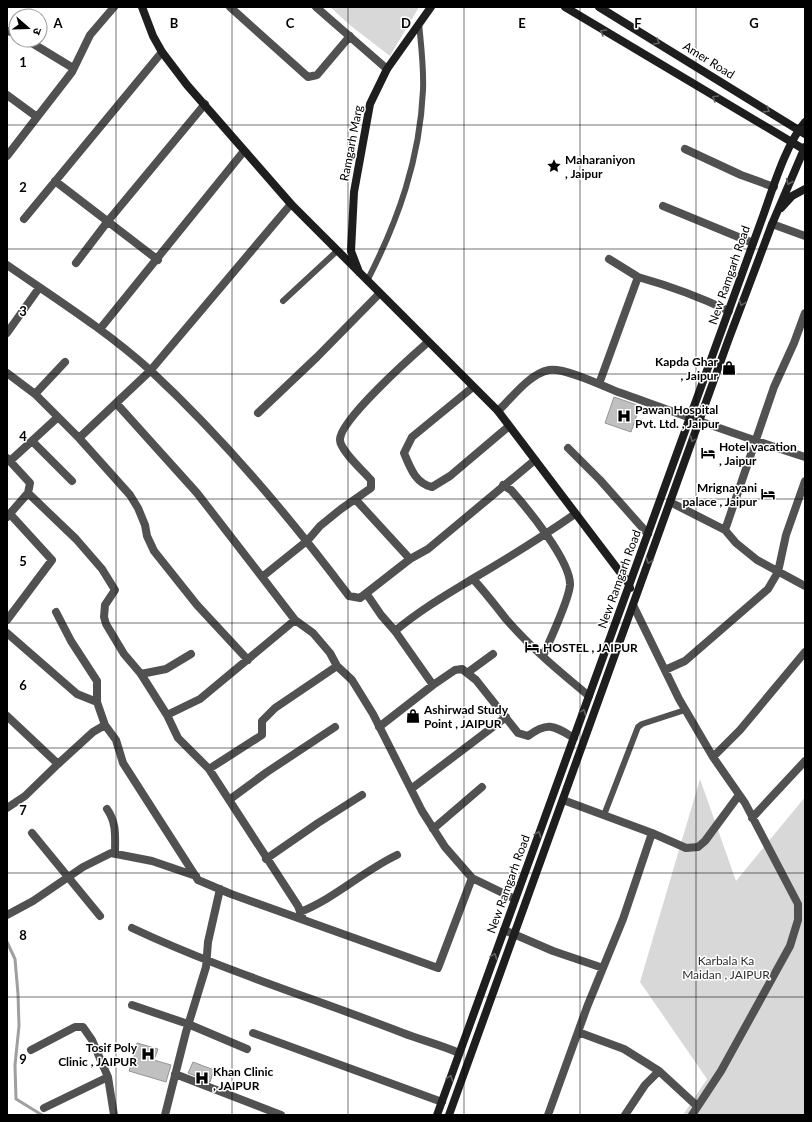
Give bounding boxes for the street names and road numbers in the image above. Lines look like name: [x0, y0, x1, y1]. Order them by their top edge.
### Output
street label: Amer Road: [680, 38, 738, 82]
street label: Ramgarh Marg: [336, 104, 366, 182]
street label: New Ramgarh Road: [705, 224, 753, 326]
street label: New Ramgarh Road: [594, 528, 644, 630]
street label: New Ramgarh Road: [483, 833, 533, 935]

